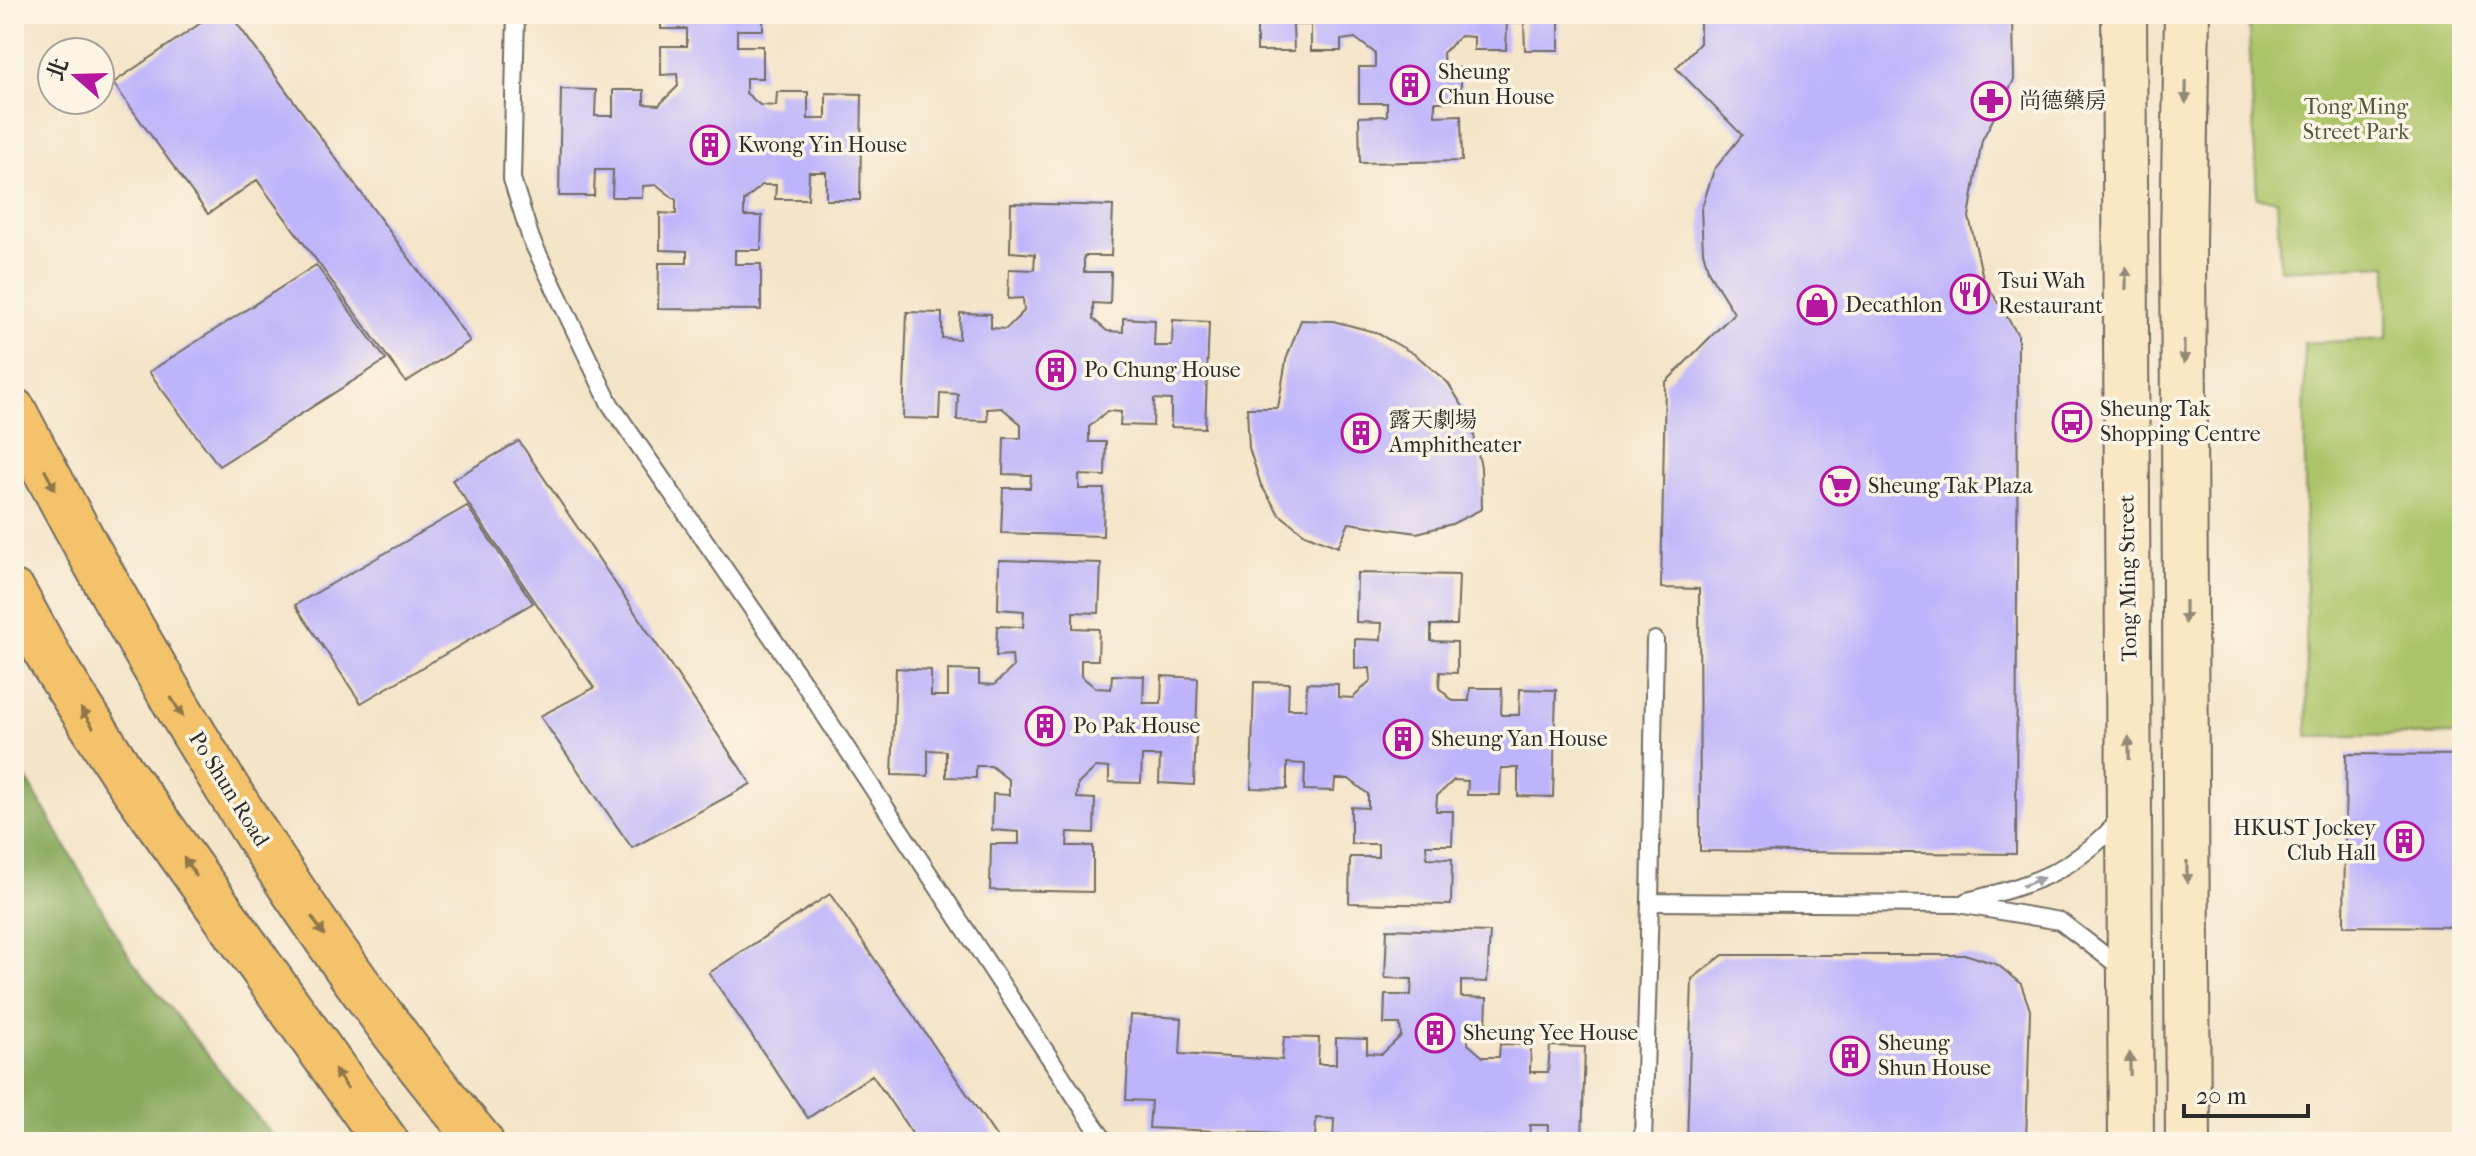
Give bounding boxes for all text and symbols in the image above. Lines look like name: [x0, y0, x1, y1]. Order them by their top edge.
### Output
north arrow: [36, 36, 116, 116]
text: 北: [42, 55, 74, 84]
place label: Sheung Chun House: [1438, 59, 1554, 110]
building icon: Sheung Chun House: [1389, 64, 1431, 106]
pharmacy icon: 尚德藥房: [1970, 80, 2012, 122]
one-way arrow: [2180, 80, 2192, 105]
place label: 尚德藥房: [2019, 88, 2107, 114]
park label: Tong Ming Street Park: [2303, 94, 2410, 145]
building icon: Kwong Yin House: [689, 124, 731, 166]
place label: Kwong Yin House: [738, 132, 907, 158]
one-way arrow: [2120, 265, 2132, 290]
place label: Tsui Wah Restaurant: [1998, 268, 2103, 319]
restaurant icon: Tsui Wah Restaurant: [1949, 273, 1991, 315]
shop icon: Decathlon: [1796, 284, 1838, 326]
place label: Decathlon: [1845, 292, 1943, 318]
one-way arrow: [2177, 340, 2190, 365]
building icon: Po Chung House: [1035, 349, 1077, 391]
place label: Po Chung House: [1084, 357, 1241, 383]
place label: Sheung Tak Shopping Centre: [2100, 396, 2261, 447]
bus stop icon: Sheung Tak Shopping Centre: [2051, 401, 2093, 443]
place label: 露天劇場 Amphitheater: [1388, 407, 1522, 458]
building icon: 露天劇場 Amphitheater: [1340, 412, 1382, 454]
supermarket icon: Sheung Tak Plaza: [1819, 465, 1861, 507]
one-way arrow: [44, 469, 57, 492]
place label: Sheung Tak Plaza: [1868, 473, 2034, 499]
street label: Tong Ming Street: [2114, 494, 2142, 662]
one-way arrow: [2179, 600, 2191, 625]
one-way arrow: [170, 696, 184, 718]
building icon: Po Pak House: [1024, 705, 1066, 747]
one-way arrow: [81, 707, 95, 729]
place label: Po Pak House: [1073, 713, 1201, 739]
building icon: Sheung Yan House: [1382, 718, 1424, 760]
place label: Sheung Yan House: [1431, 726, 1608, 752]
street label: Po Shun Road: [183, 727, 275, 852]
one-way arrow: [2123, 735, 2135, 760]
place label: HKUST Jockey Club Hall: [2233, 815, 2377, 866]
building icon: HKUST Jockey Club Hall: [2383, 820, 2425, 862]
one-way arrow: [182, 857, 198, 877]
one-way arrow: [2181, 860, 2193, 885]
one-way arrow: [2021, 875, 2045, 888]
one-way arrow: [310, 915, 325, 936]
building icon: Sheung Yee House: [1414, 1012, 1456, 1054]
place label: Sheung Yee House: [1463, 1020, 1638, 1046]
place label: Sheung Shun House: [1878, 1030, 1991, 1081]
building icon: Sheung Shun House: [1829, 1035, 1871, 1077]
one-way arrow: [2124, 1051, 2136, 1076]
one-way arrow: [333, 1068, 349, 1089]
scale bar: [2184, 1068, 2308, 1118]
text: 20 m: [2196, 1082, 2247, 1110]

